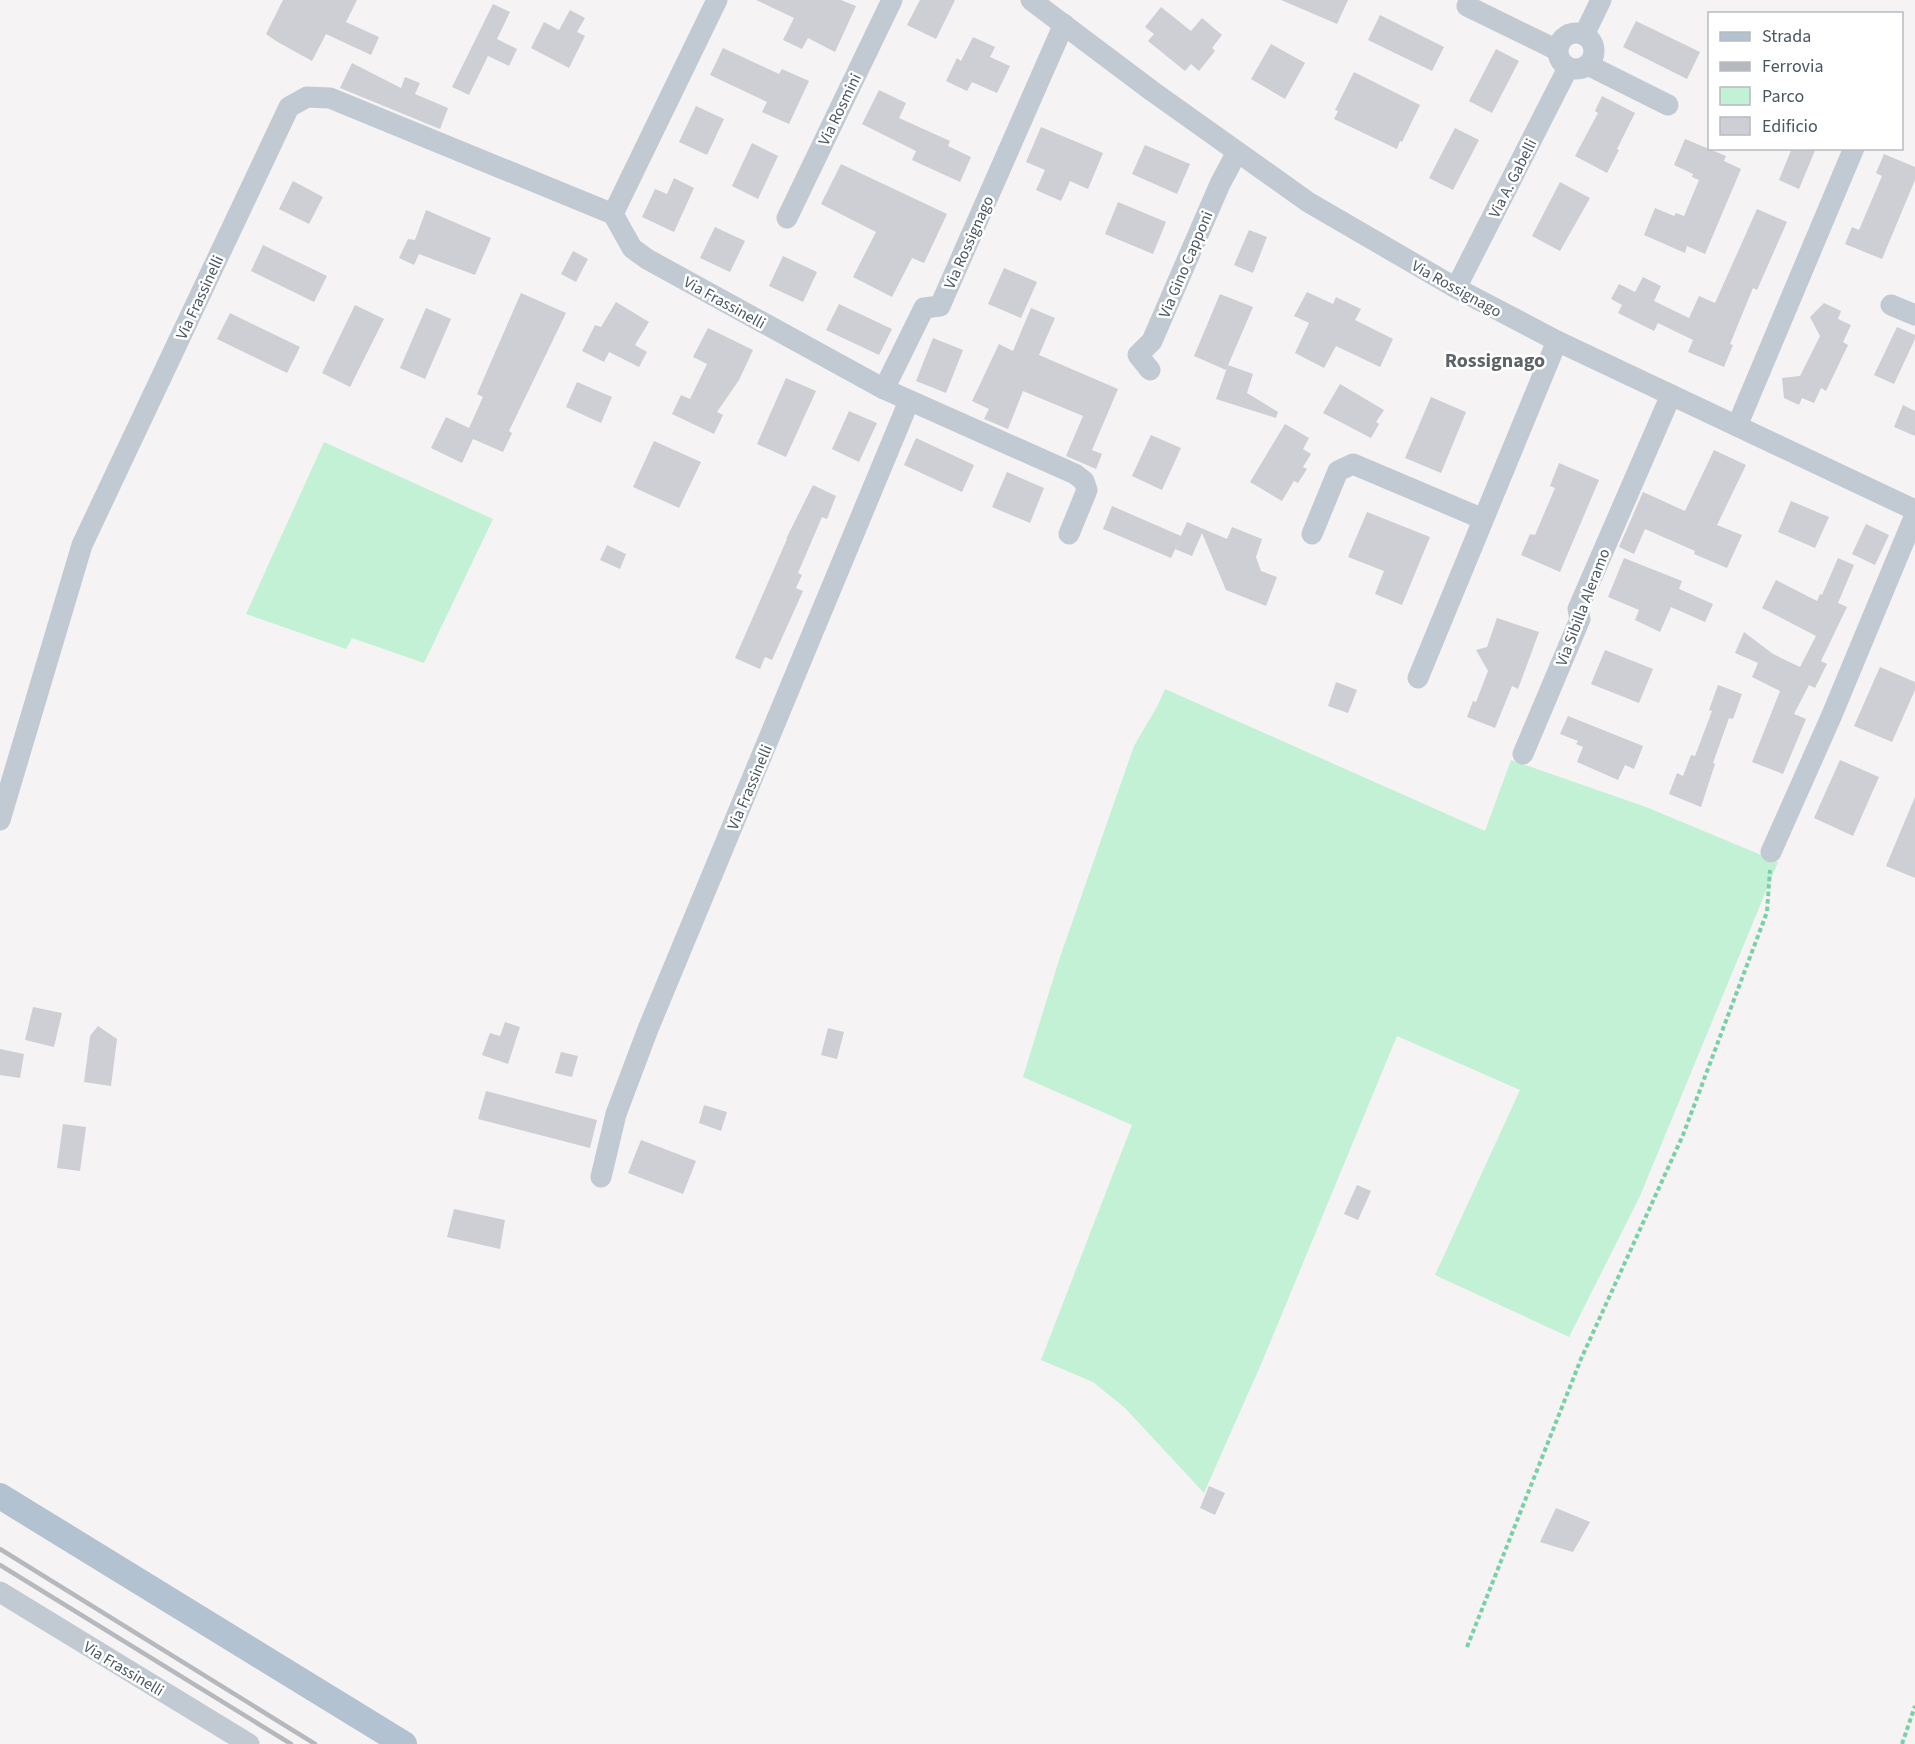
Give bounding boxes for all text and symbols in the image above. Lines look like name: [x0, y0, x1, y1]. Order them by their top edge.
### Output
legend: [1708, 12, 1903, 150]
text: Strada: [1762, 24, 1811, 49]
text: Ferrovia: [1762, 54, 1823, 79]
street label: Via Rosmini: [813, 70, 867, 149]
text: Parco: [1762, 84, 1804, 109]
text: Edificio: [1762, 114, 1818, 139]
street label: Via A. Gabelli: [1484, 135, 1542, 222]
street label: Via Rossignago: [939, 192, 999, 292]
street label: Via Gino Capponi: [1153, 208, 1218, 321]
street label: Via Frassinelli: [171, 252, 229, 343]
street label: Via Rossignago: [1408, 255, 1505, 323]
street label: Via Frassinelli: [680, 271, 769, 334]
district label: Rossignago: [1445, 347, 1545, 375]
street label: Via Sibilla Aleramo: [1550, 546, 1615, 669]
street label: Via Frassinelli: [722, 741, 778, 833]
street label: Via Frassinelli: [79, 1636, 168, 1702]

